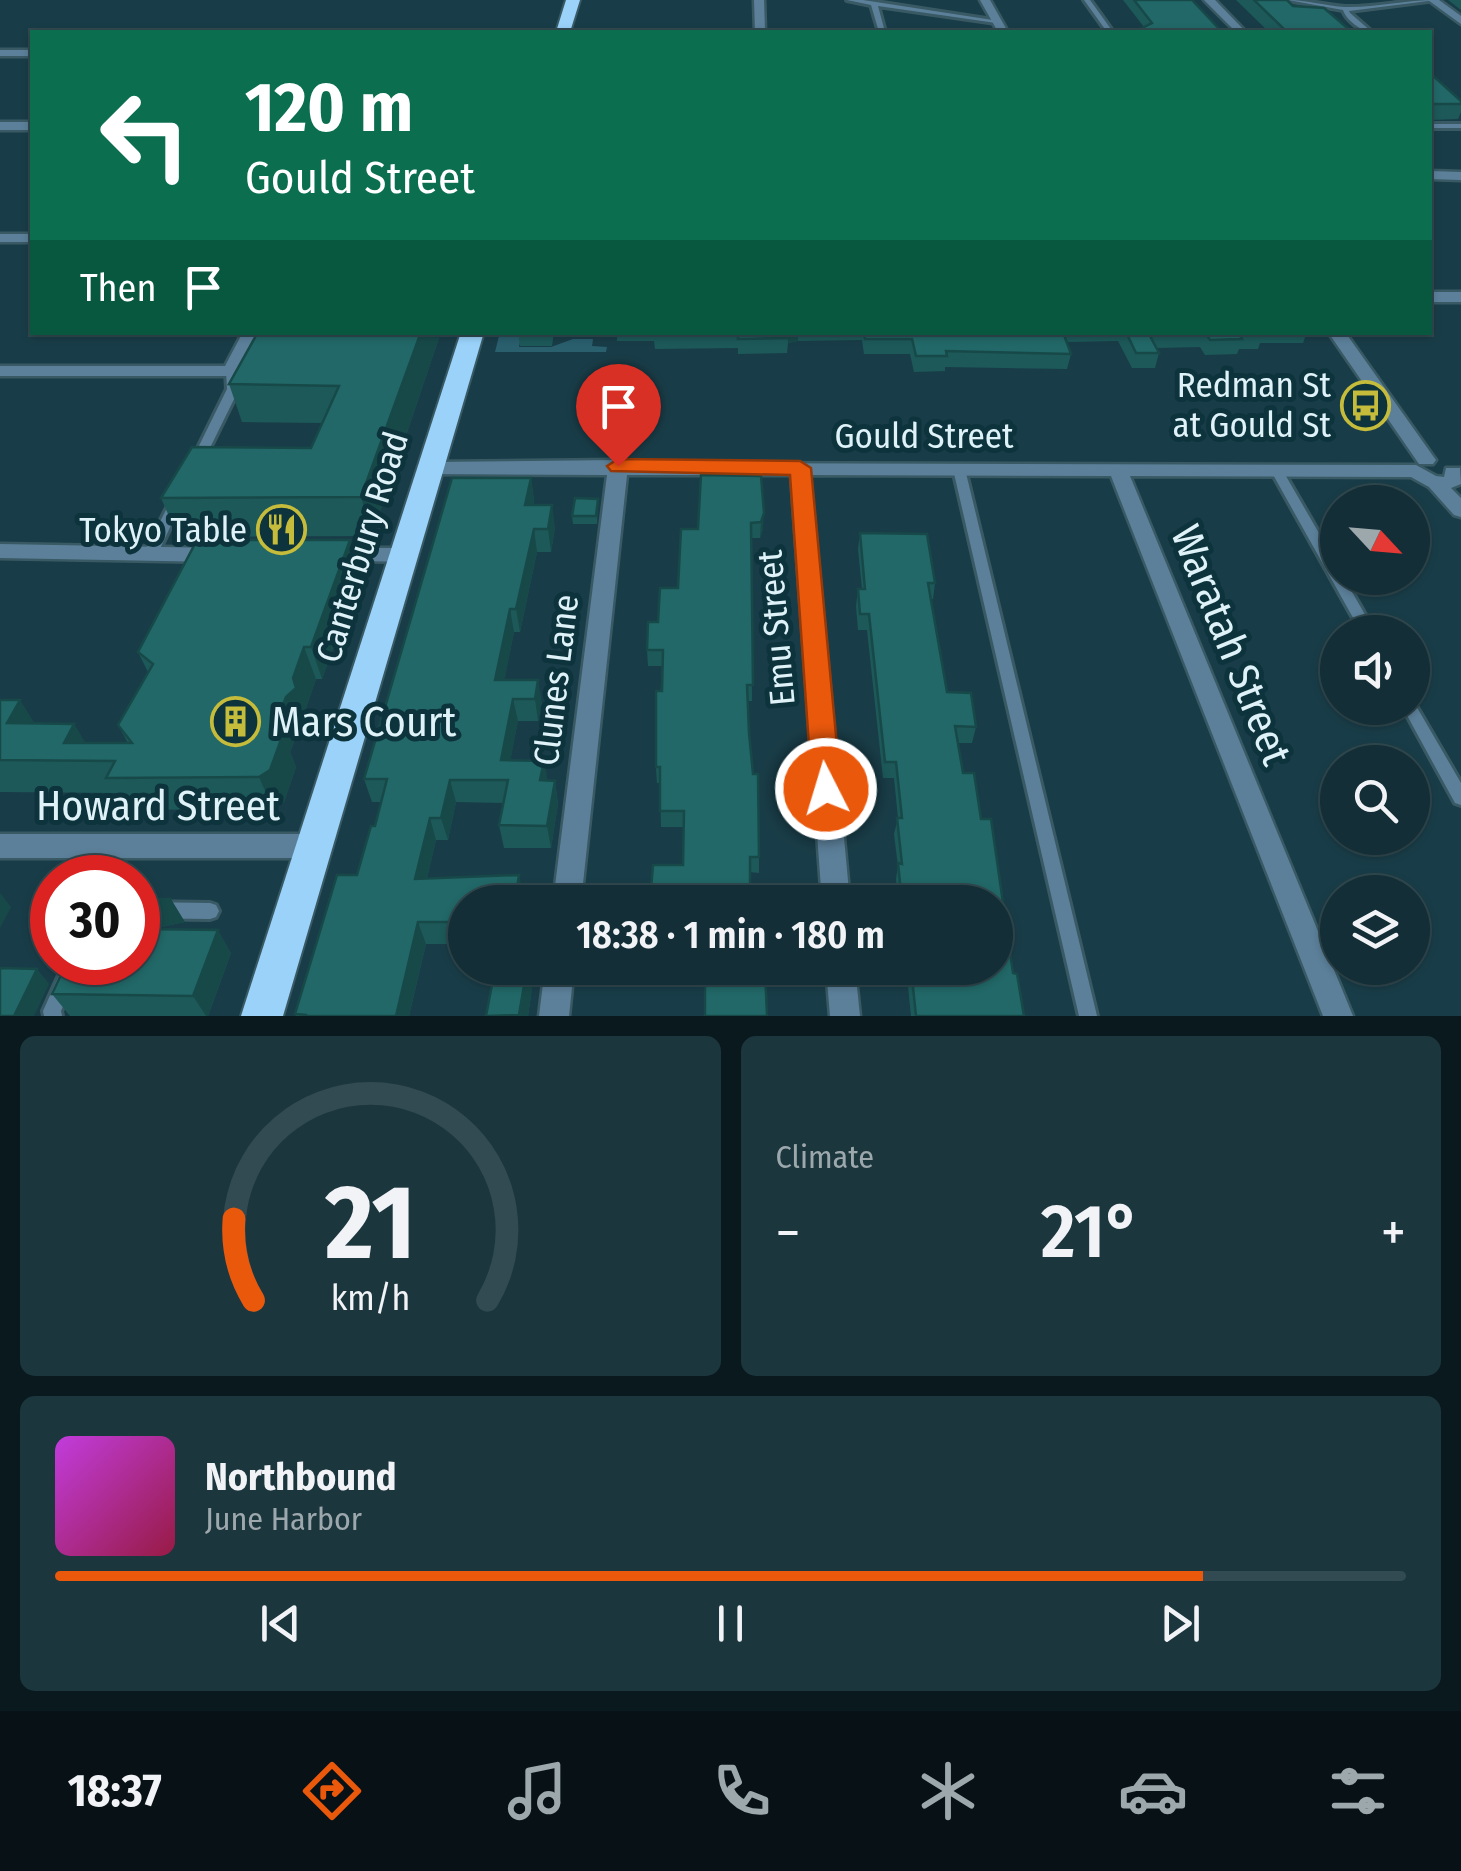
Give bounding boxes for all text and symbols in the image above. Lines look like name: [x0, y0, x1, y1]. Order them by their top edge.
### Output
text: 120 m: [245, 66, 413, 150]
icon: left: [80, 70, 210, 200]
text: Gould Street: [245, 151, 475, 205]
icon: arrive: [176, 260, 231, 315]
text: Then: [80, 265, 156, 311]
pin: [576, 364, 661, 467]
place label: Redman St at Gould St: [1173, 364, 1332, 446]
icon: arrive: [591, 379, 646, 434]
bus stop icon: Redman St at Gould St: [1340, 379, 1392, 431]
street label: Gould Street: [835, 415, 1014, 457]
street label: Canterbury Road: [307, 427, 417, 667]
north arrow: [1320, 485, 1430, 595]
map controls: [1320, 485, 1430, 985]
restaurant icon: Tokyo Table: [256, 504, 308, 556]
place label: Tokyo Table: [79, 509, 247, 551]
street label: Waratah Street: [1160, 518, 1302, 772]
street label: Emu Street: [748, 548, 804, 707]
street label: Clunes Lane: [525, 592, 587, 768]
button: sound: [1320, 615, 1430, 725]
building icon: Mars Court: [210, 696, 262, 748]
place label: Mars Court: [271, 697, 457, 747]
position arrow: [774, 737, 878, 841]
button: search: [1320, 745, 1430, 855]
street label: Howard Street: [36, 781, 280, 831]
speed limit sign: 30: [30, 855, 160, 985]
button: layers: [1320, 875, 1430, 985]
text: 18:38 · 1 min · 180 m: [576, 912, 885, 958]
text: Climate: [776, 1138, 874, 1176]
text: 21: [324, 1161, 415, 1286]
text: 21°: [1041, 1187, 1140, 1277]
text: −: [776, 1200, 800, 1266]
text: +: [1381, 1200, 1406, 1266]
text: km/h: [330, 1277, 410, 1319]
text: Northbound: [205, 1454, 397, 1500]
text: June Harbor: [205, 1500, 362, 1538]
icon: previous: [253, 1596, 308, 1651]
icon: pause: [703, 1596, 758, 1651]
icon: next: [1153, 1596, 1208, 1651]
icon: directions: [297, 1756, 367, 1826]
icon: music: [502, 1756, 572, 1826]
icon: phone: [707, 1756, 777, 1826]
icon: climate: [913, 1756, 983, 1826]
icon: car: [1118, 1756, 1188, 1826]
icon: filters: [1323, 1756, 1393, 1826]
text: 18:37: [68, 1764, 162, 1818]

